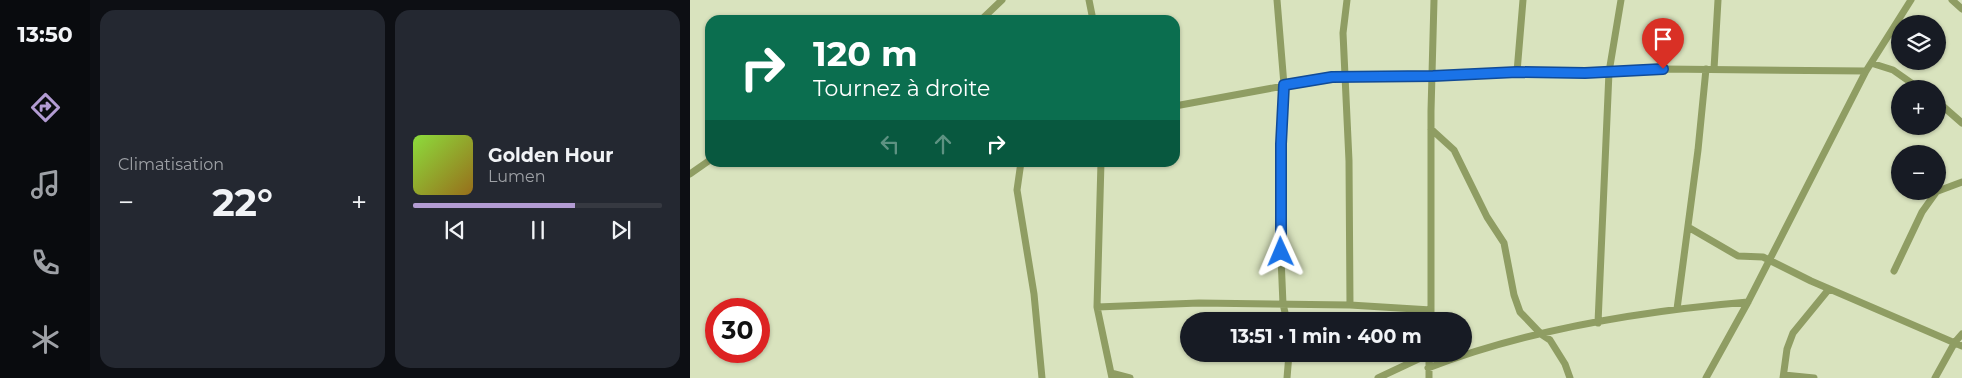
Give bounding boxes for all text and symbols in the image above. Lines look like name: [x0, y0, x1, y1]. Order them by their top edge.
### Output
map controls: [1891, 15, 1946, 200]
button: layers: [1891, 15, 1946, 70]
pin: [1642, 18, 1684, 69]
text: 13:50: [17, 21, 73, 48]
icon: arrive: [1649, 25, 1677, 53]
text: 120 m: [813, 32, 918, 75]
icon: right: [730, 35, 795, 100]
text: Tournez à droite: [813, 75, 990, 102]
button: +: [1891, 80, 1946, 135]
icon: directions: [28, 90, 63, 125]
icon: left: [876, 130, 904, 158]
icon: ahead: [929, 130, 957, 158]
icon: right: [982, 130, 1010, 158]
text: Golden Hour: [488, 144, 614, 167]
button: −: [1891, 145, 1946, 200]
text: Climatisation: [118, 155, 224, 174]
icon: music: [28, 167, 63, 202]
text: Lumen: [488, 167, 546, 186]
text: 22°: [212, 179, 273, 226]
text: −: [118, 185, 134, 219]
text: +: [351, 185, 367, 219]
icon: previous: [441, 216, 469, 244]
icon: pause: [524, 216, 552, 244]
icon: next: [607, 216, 635, 244]
position arrow: [1254, 225, 1306, 277]
icon: phone: [28, 245, 63, 280]
speed limit sign: 30: [705, 298, 770, 363]
icon: climate: [28, 322, 63, 357]
text: 13:51 · 1 min · 400 m: [1230, 325, 1422, 348]

